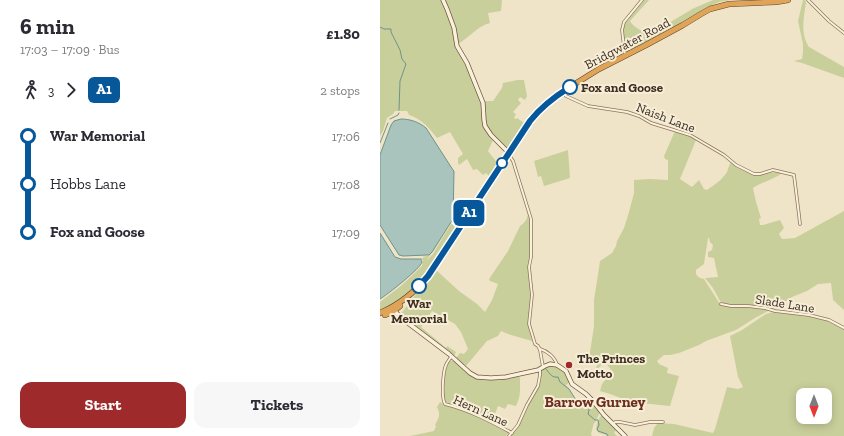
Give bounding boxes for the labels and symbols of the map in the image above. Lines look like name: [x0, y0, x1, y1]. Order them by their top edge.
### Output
street label: Bridgwater Road: [582, 15, 672, 72]
marker: Fox and Goose: [562, 79, 578, 95]
place label: Fox and Goose: [581, 80, 664, 95]
street label: Naish Lane: [634, 99, 697, 136]
unlabelled marker: [496, 157, 508, 169]
line badge: A1: [451, 200, 487, 226]
marker: War Memorial: [411, 278, 427, 294]
street label: Slade Lane: [754, 291, 816, 316]
place label: War Memorial: [391, 296, 447, 326]
place label: The Princes Motto: [577, 351, 645, 381]
marker: The Princes Motto: [564, 360, 574, 370]
north arrow: [796, 388, 832, 424]
street label: Hern Lane: [451, 392, 511, 429]
district label: Barrow Gurney: [544, 393, 646, 411]

